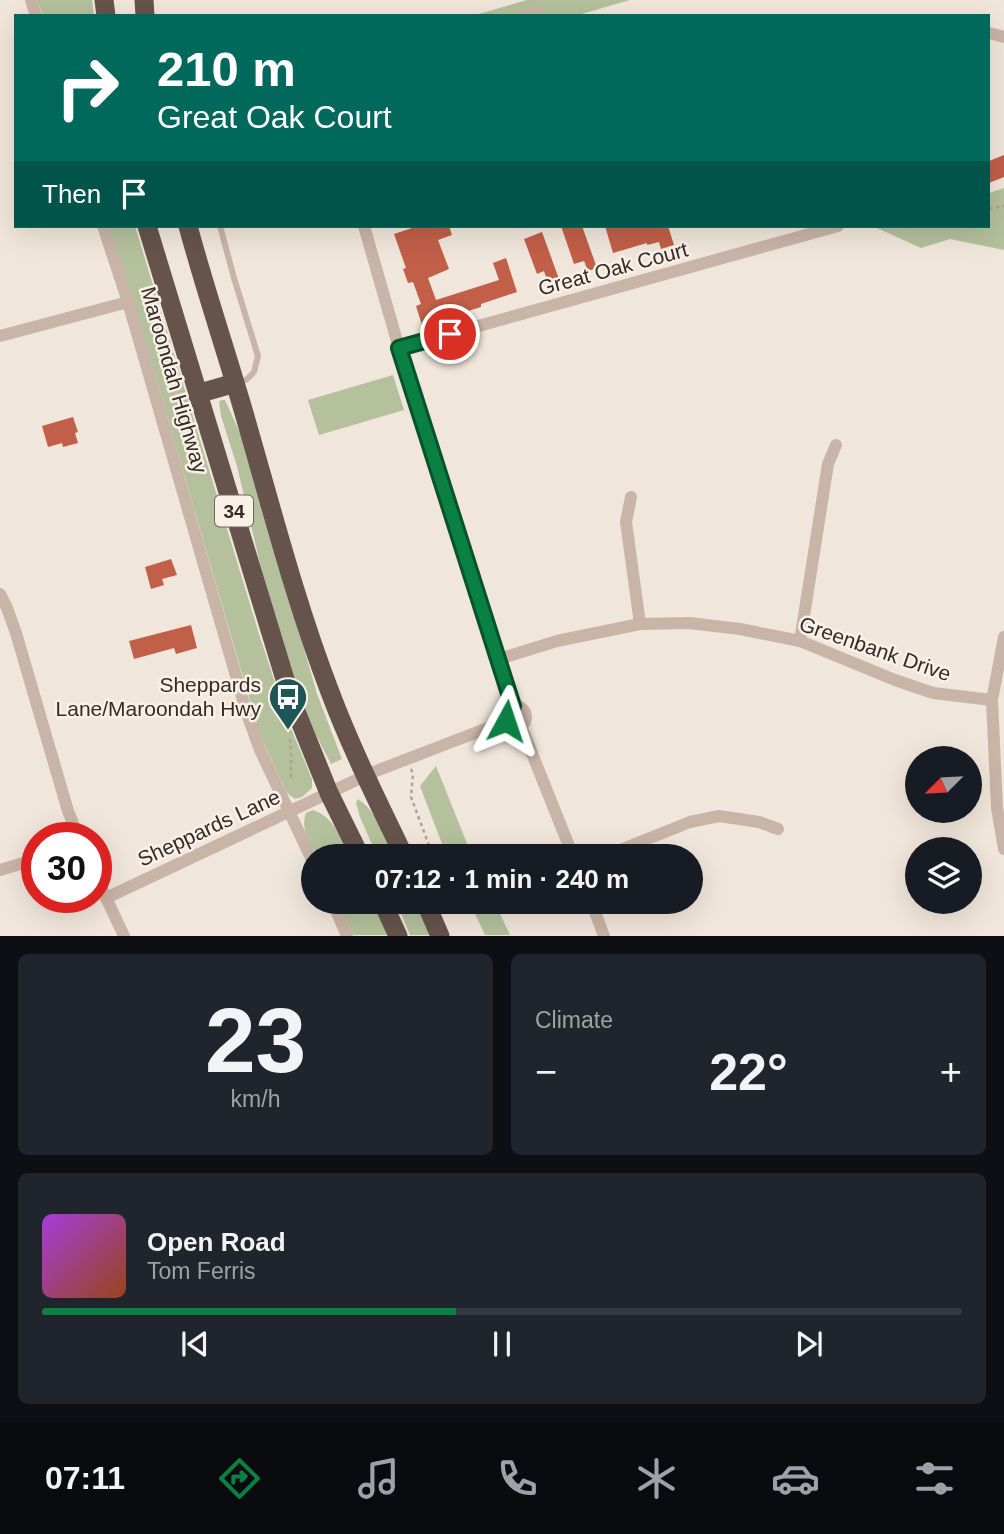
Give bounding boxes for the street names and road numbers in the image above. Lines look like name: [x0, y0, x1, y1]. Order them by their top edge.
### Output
street label: Great Oak Court: [535, 237, 690, 300]
street label: Maroondah Highway: [137, 284, 212, 476]
road number: 34: [215, 496, 253, 526]
street label: Greenbank Drive: [796, 612, 954, 685]
street label: Sheppards Lane: [134, 785, 283, 871]

